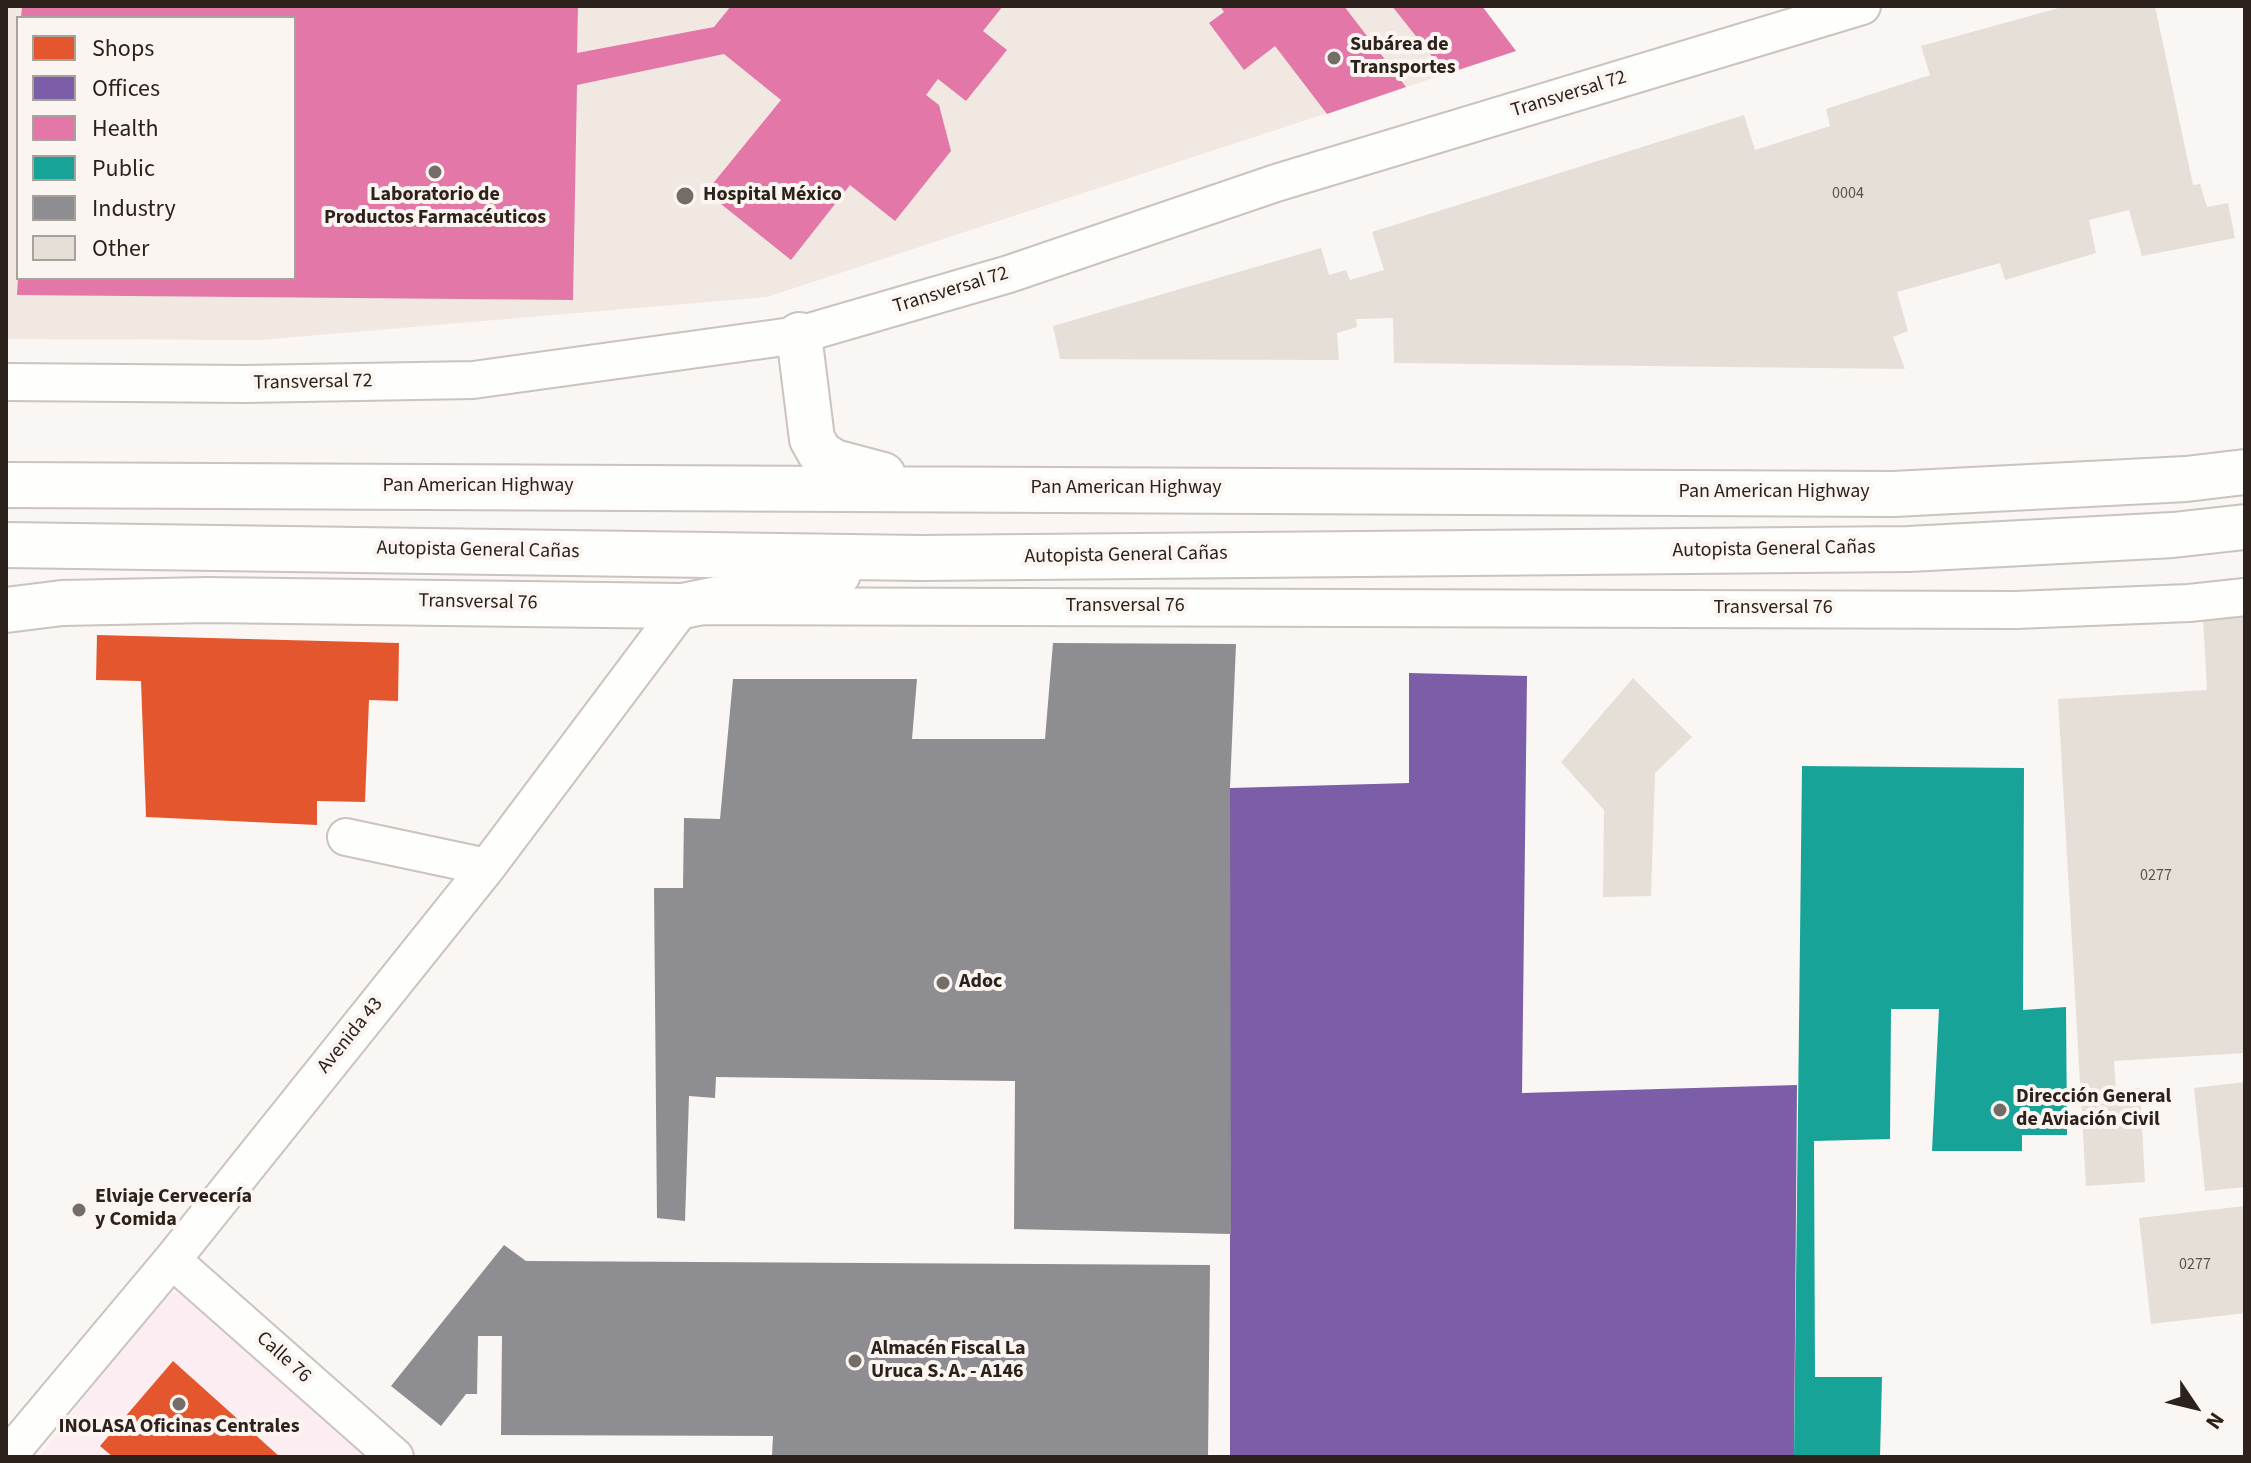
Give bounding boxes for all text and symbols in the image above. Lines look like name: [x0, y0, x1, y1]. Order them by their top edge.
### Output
legend: [16, 16, 296, 280]
text: Shops: [92, 31, 154, 66]
place label: Subárea de Transportes: [1350, 34, 1456, 81]
marker: Subárea de Transportes: [1325, 49, 1343, 67]
street label: Transversal 72: [1509, 66, 1629, 124]
text: Offices: [92, 71, 160, 106]
text: Health: [92, 111, 159, 146]
text: Public: [92, 151, 155, 186]
marker: Laboratorio de Productos Farmacéuticos: [426, 163, 444, 181]
place label: Laboratorio de Productos Farmacéuticos: [324, 184, 546, 231]
place label: Hospital México: [703, 184, 842, 208]
house number: 0004: [1832, 184, 1864, 204]
marker: Hospital México: [674, 185, 696, 207]
text: Industry: [92, 191, 176, 226]
text: Other: [92, 231, 149, 266]
street label: Transversal 72: [891, 262, 1011, 320]
street label: Transversal 72: [253, 370, 373, 396]
street label: Pan American Highway: [382, 475, 574, 499]
street label: Pan American Highway: [1030, 477, 1222, 501]
street label: Pan American Highway: [1678, 481, 1870, 505]
street label: Autopista General Cañas: [1672, 536, 1876, 564]
street label: Autopista General Cañas: [376, 537, 580, 565]
street label: Autopista General Cañas: [1024, 542, 1228, 570]
street label: Transversal 76: [418, 590, 538, 616]
street label: Transversal 76: [1065, 595, 1185, 619]
street label: Transversal 76: [1713, 597, 1833, 621]
house number: 0277: [2140, 866, 2172, 886]
place label: Adoc: [959, 971, 1002, 995]
marker: Adoc: [934, 974, 952, 992]
street label: Avenida 43: [313, 993, 389, 1079]
place label: Dirección General de Aviación Civil: [2016, 1086, 2171, 1133]
marker: Dirección General de Aviación Civil: [1991, 1101, 2009, 1119]
place label: Elviaje Cervecería y Comida: [95, 1186, 252, 1233]
marker: Elviaje Cervecería y Comida: [70, 1201, 88, 1219]
house number: 0277: [2179, 1255, 2211, 1275]
street label: Calle 76: [251, 1327, 315, 1389]
place label: Almacén Fiscal La Uruca S. A. - A146: [871, 1338, 1026, 1385]
marker: Almacén Fiscal La Uruca S. A. - A146: [846, 1352, 864, 1370]
north arrow: [2155, 1367, 2235, 1447]
marker: INOLASA Oficinas Centrales: [170, 1395, 188, 1413]
text: N: [2197, 1406, 2232, 1436]
place label: INOLASA Oficinas Centrales: [59, 1416, 299, 1440]

